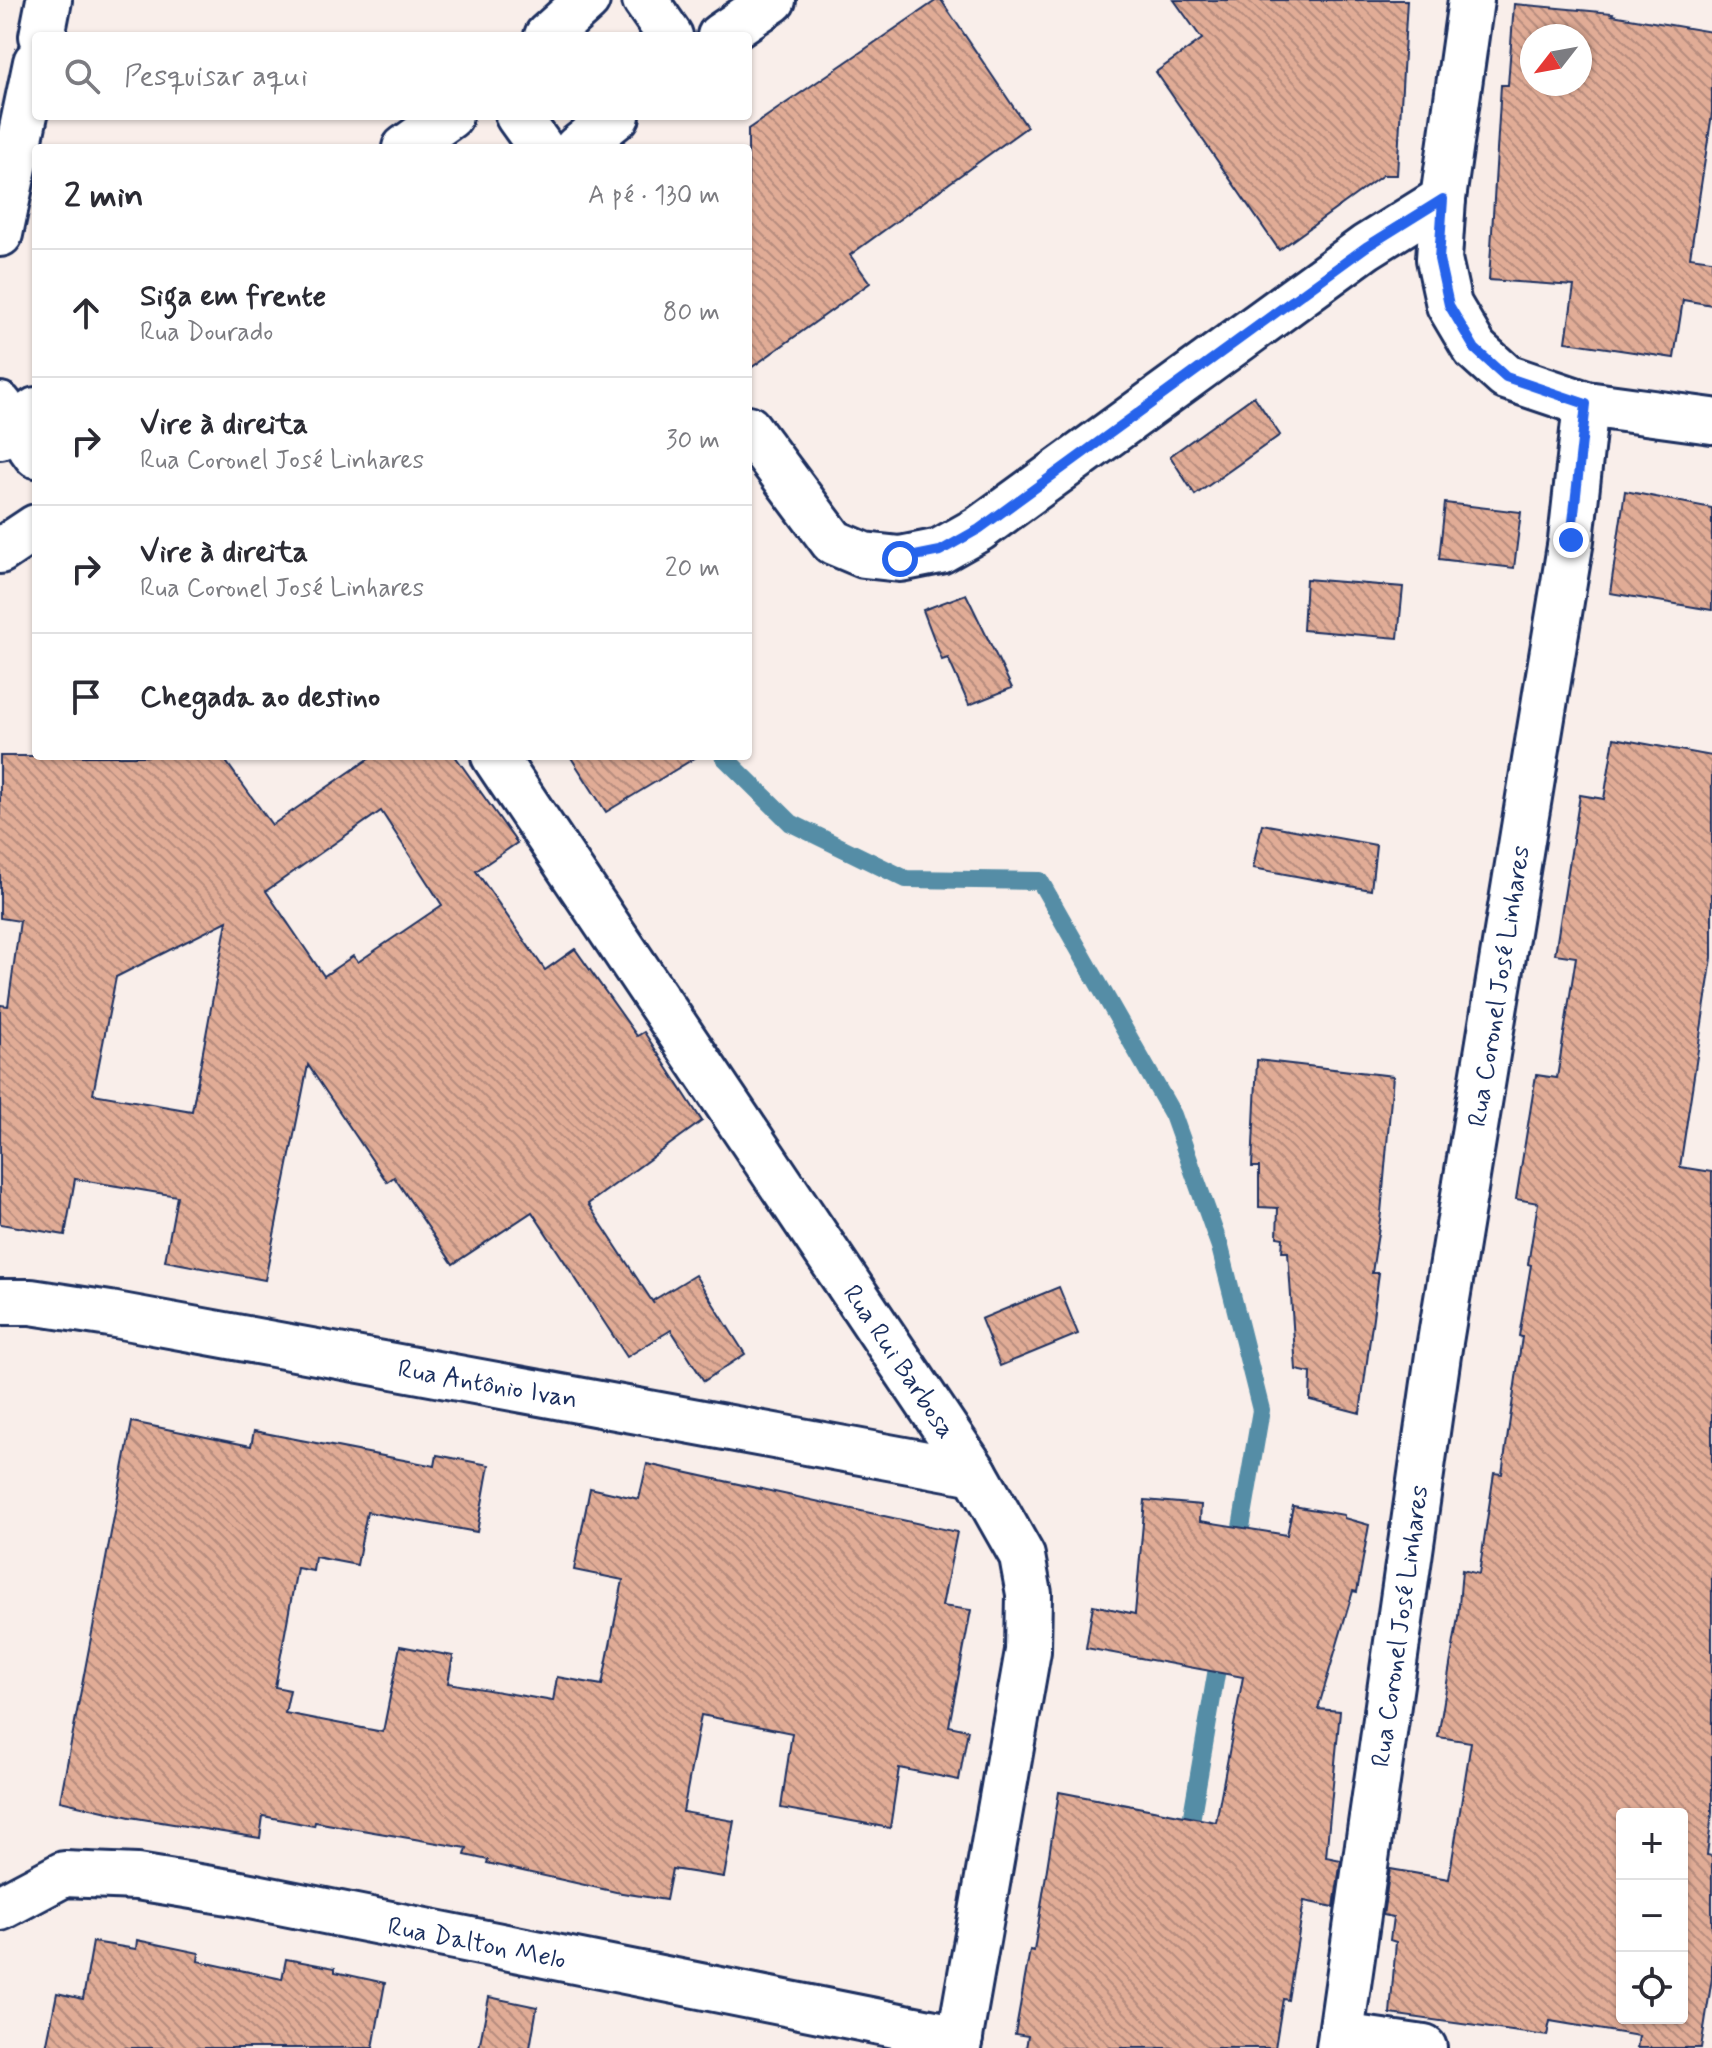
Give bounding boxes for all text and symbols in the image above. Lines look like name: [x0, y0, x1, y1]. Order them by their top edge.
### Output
north arrow: [1520, 24, 1592, 96]
search box: [32, 32, 752, 120]
icon: search: [60, 54, 104, 98]
text: Pesquisar aqui: [124, 57, 308, 96]
text: 2 min: [64, 174, 144, 219]
text: A pé · 130 m: [588, 179, 720, 213]
text: Siga em frente: [140, 277, 326, 316]
icon: ahead: [64, 291, 108, 335]
text: 80 m: [663, 296, 720, 330]
text: Rua Dourado: [140, 316, 273, 350]
text: Vire à direita: [140, 405, 308, 444]
icon: right: [64, 419, 108, 463]
text: 30 m: [666, 424, 720, 458]
text: Rua Coronel José Linhares: [140, 444, 424, 478]
route end: [1553, 522, 1589, 558]
text: Vire à direita: [140, 533, 308, 572]
route start: [882, 541, 918, 577]
icon: right: [64, 547, 108, 591]
text: 20 m: [665, 552, 720, 586]
text: Rua Coronel José Linhares: [140, 572, 424, 606]
icon: arrive: [64, 675, 108, 719]
text: Chegada ao destino: [140, 678, 380, 717]
street label: Rua Coronel José Linhares: [1461, 843, 1539, 1129]
street label: Rua Rui Barbosa: [834, 1279, 962, 1446]
street label: Rua Antônio Ivan: [395, 1352, 580, 1418]
street label: Rua Coronel José Linhares: [1364, 1483, 1438, 1769]
map controls: [1616, 1808, 1688, 2024]
button: +: [1616, 1808, 1688, 1880]
button: −: [1616, 1880, 1688, 1952]
street label: Rua Dalton Melo: [385, 1910, 569, 1978]
button: locate: [1616, 1952, 1688, 2024]

